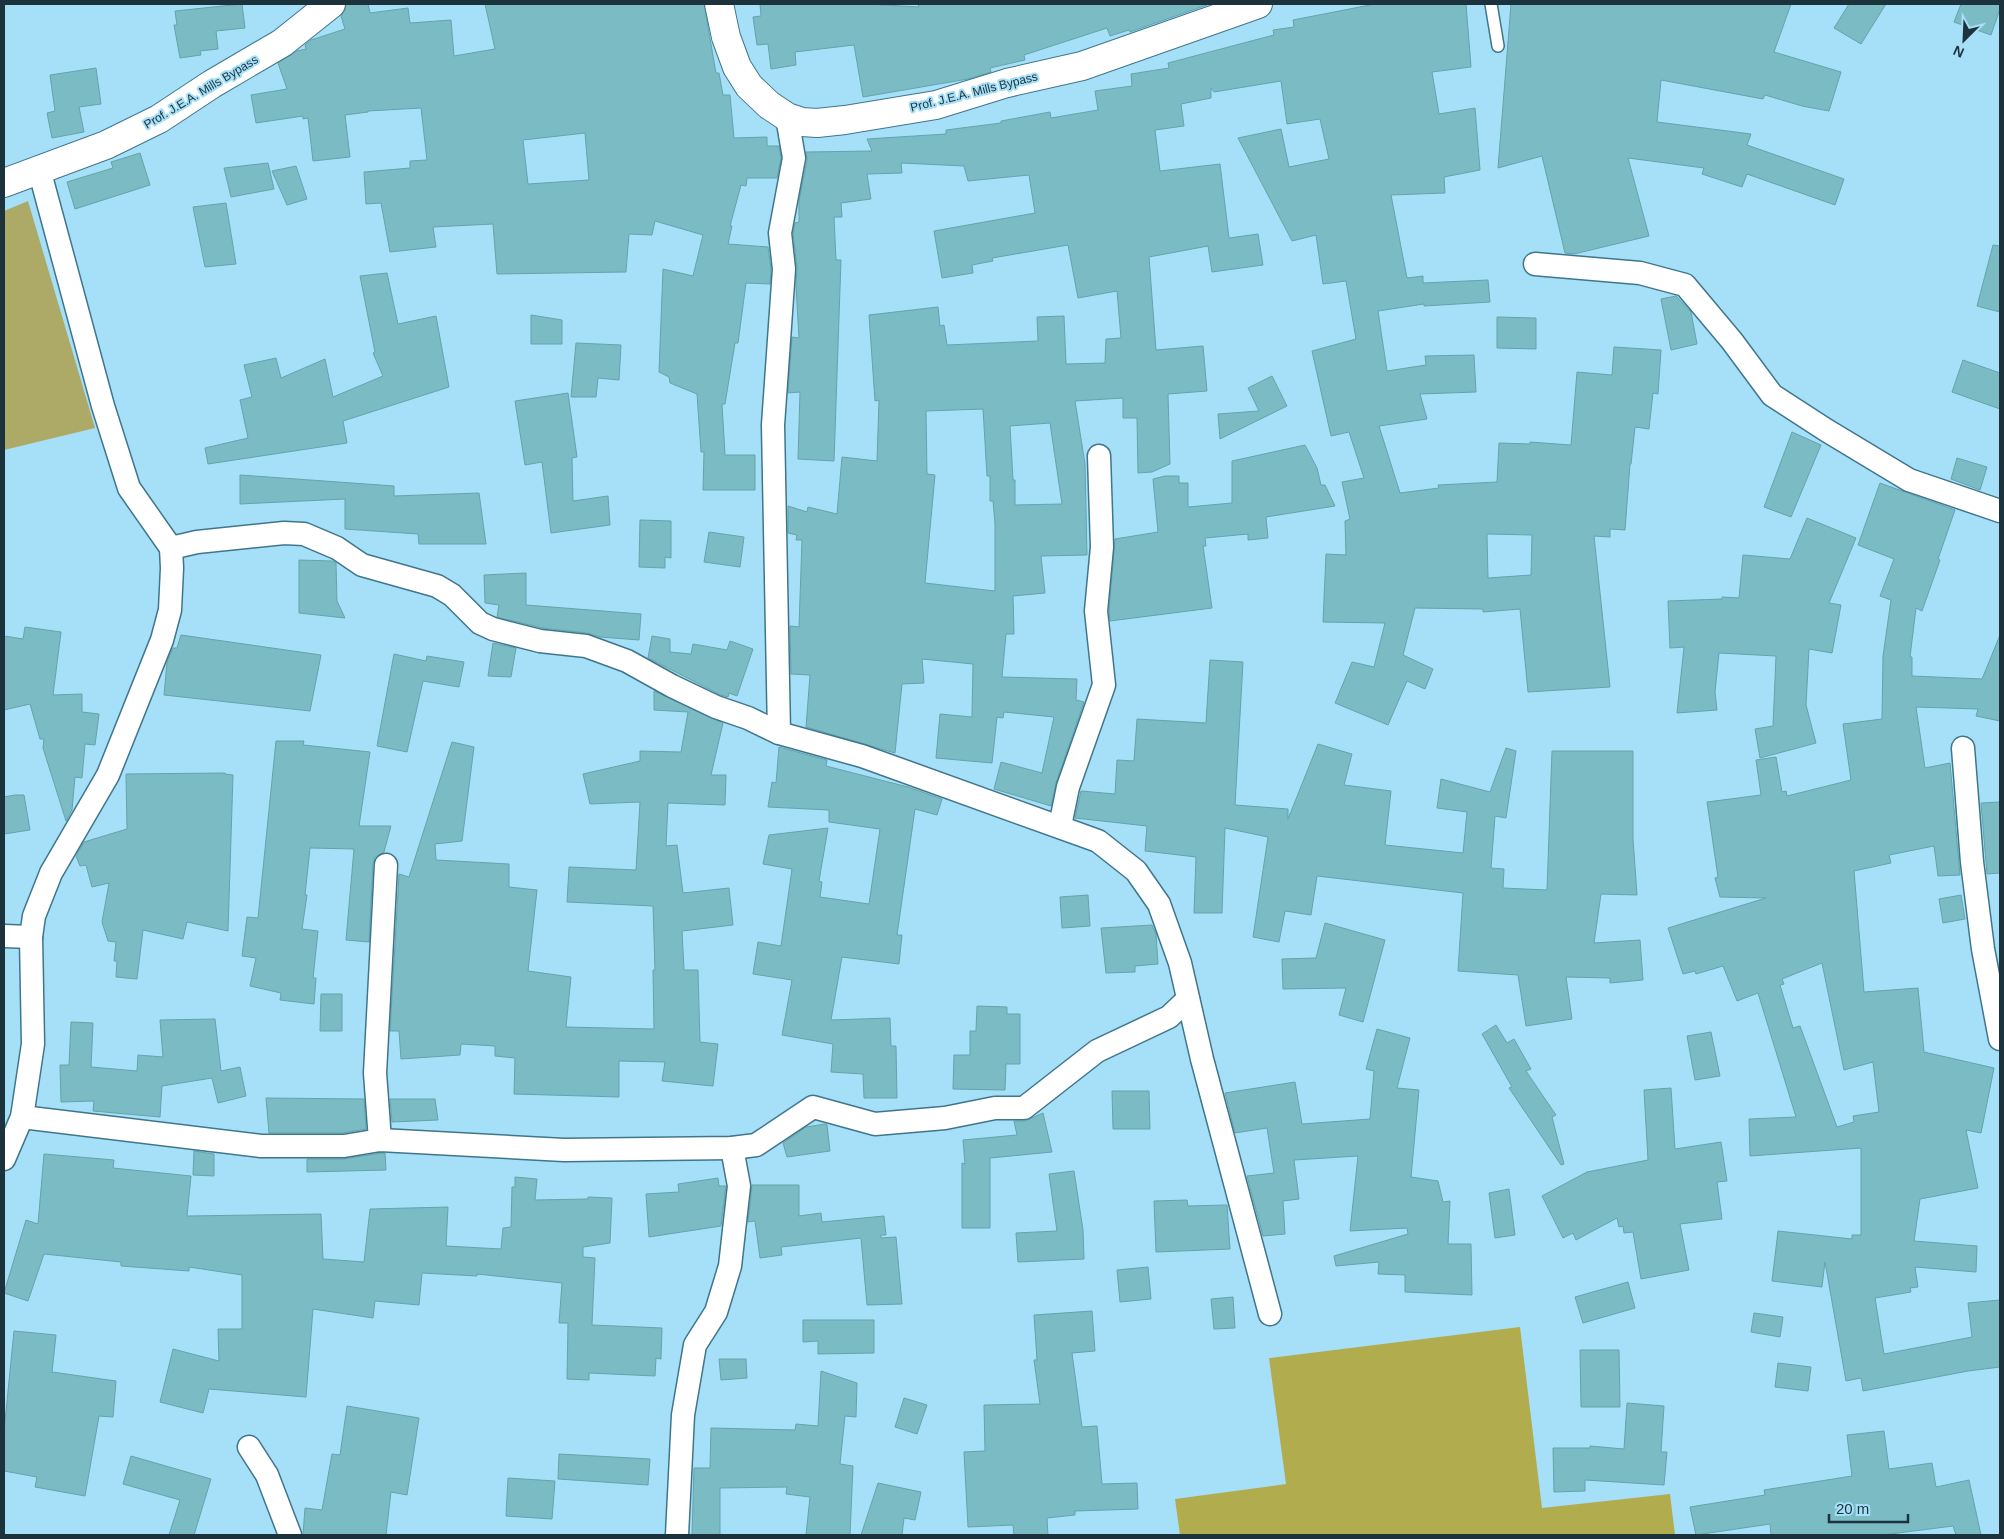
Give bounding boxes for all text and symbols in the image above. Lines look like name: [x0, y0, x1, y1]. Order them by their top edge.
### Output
north arrow: [1939, 15, 1989, 65]
text: N: [1951, 43, 1967, 61]
street label: Prof. J.E.A. Mills Bypass: [141, 52, 261, 132]
street label: Prof. J.E.A. Mills Bypass: [909, 69, 1039, 115]
scale bar: [1829, 1492, 1908, 1524]
text: 20 m: [1836, 1500, 1869, 1517]

